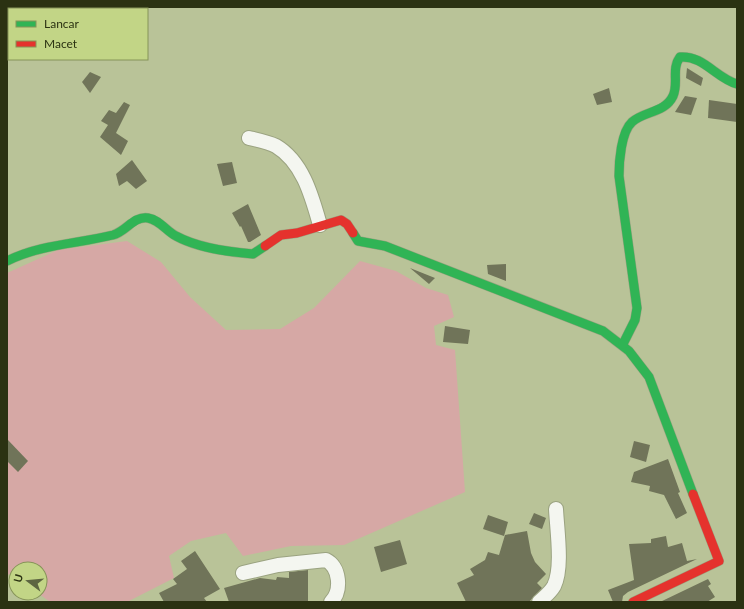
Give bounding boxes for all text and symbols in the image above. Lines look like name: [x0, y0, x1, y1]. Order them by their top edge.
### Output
legend: [8, 8, 148, 60]
text: Lancar: [44, 16, 80, 31]
text: Macet: [44, 36, 78, 51]
north arrow: [8, 561, 48, 601]
text: U: [11, 572, 25, 584]

